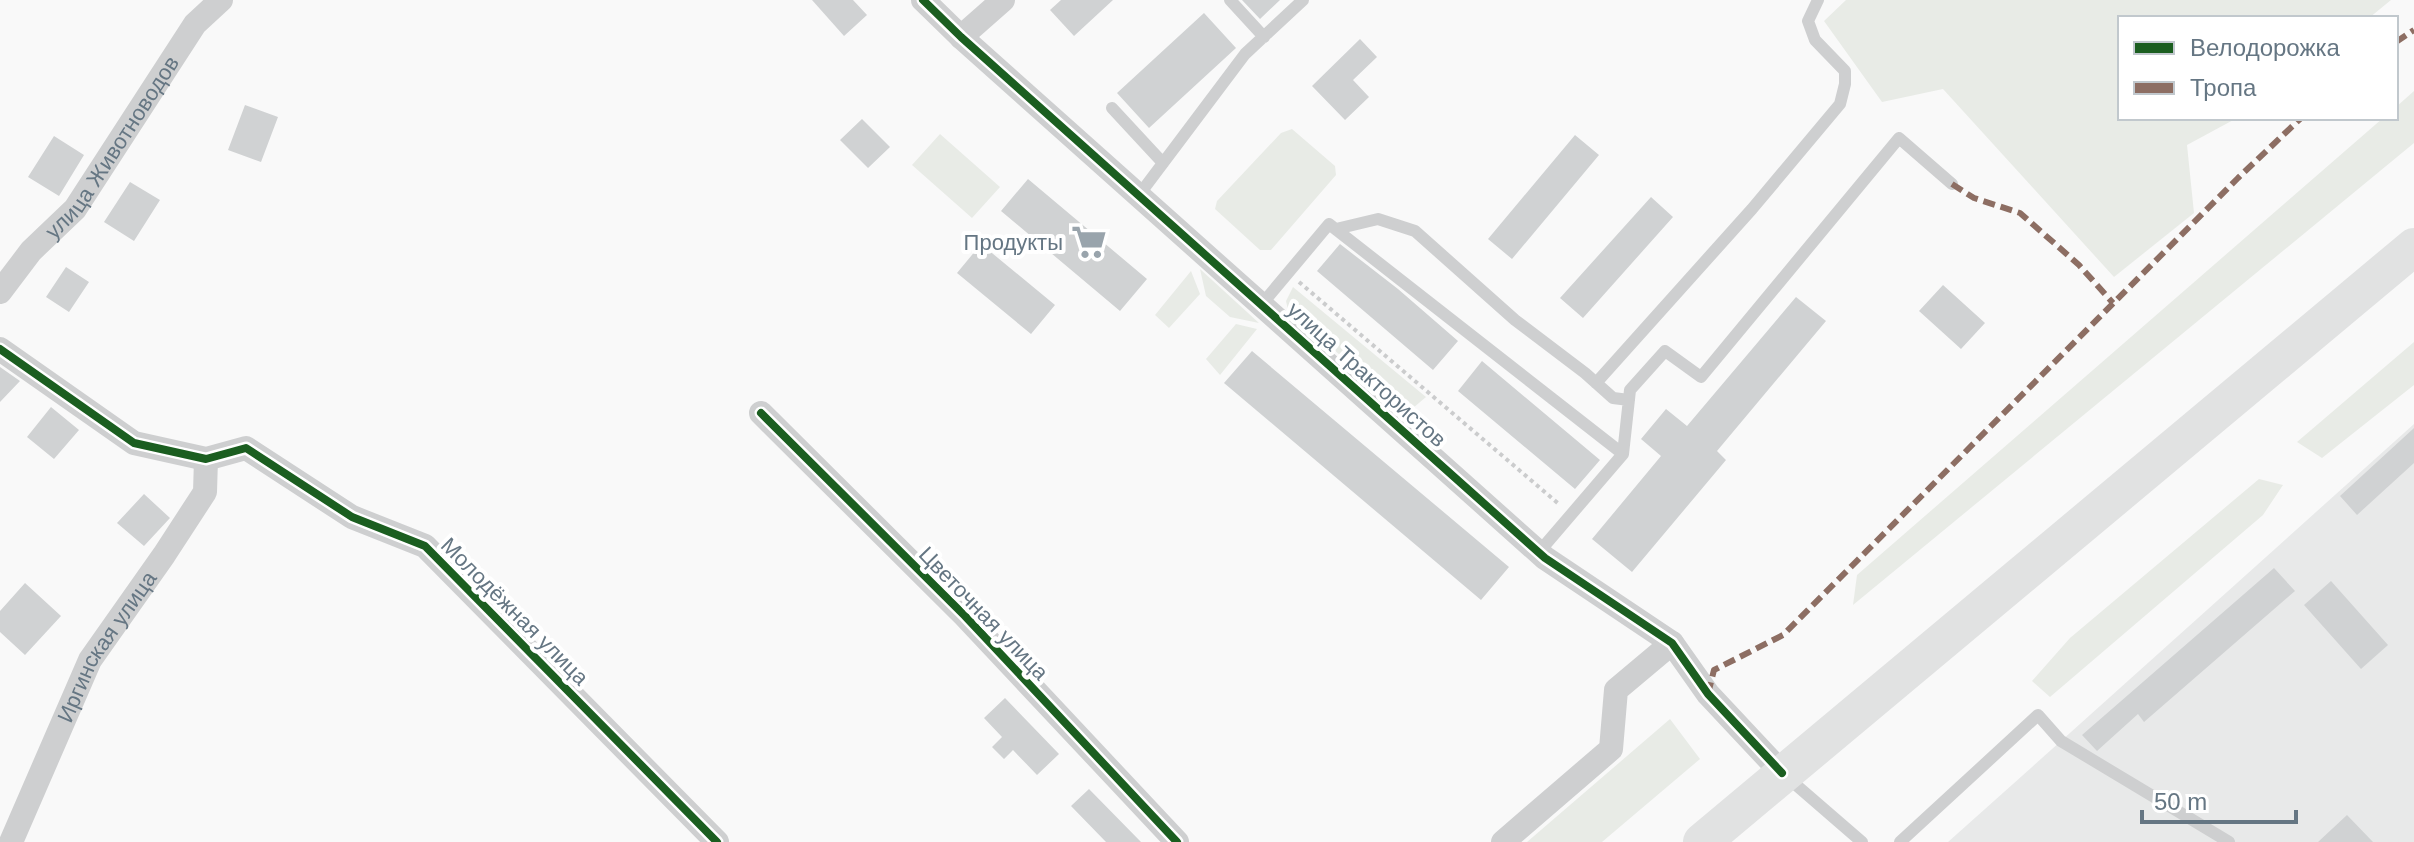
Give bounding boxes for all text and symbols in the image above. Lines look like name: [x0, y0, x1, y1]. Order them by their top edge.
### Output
legend: [2118, 16, 2398, 120]
text: Велодорожка: [2190, 34, 2341, 61]
street label: улица Животноводов: [40, 51, 184, 244]
text: Тропа: [2190, 74, 2257, 101]
supermarket icon: Продукты: [1070, 223, 1108, 261]
place label: Продукты: [964, 230, 1063, 255]
street label: улица Трактористов: [1282, 297, 1451, 452]
street label: Молодёжная улица: [436, 533, 594, 691]
street label: Цветочная улица: [914, 542, 1054, 686]
street label: Иргинская улица: [52, 566, 162, 726]
scale bar: [2142, 774, 2296, 824]
text: 50 m: [2154, 788, 2207, 815]

